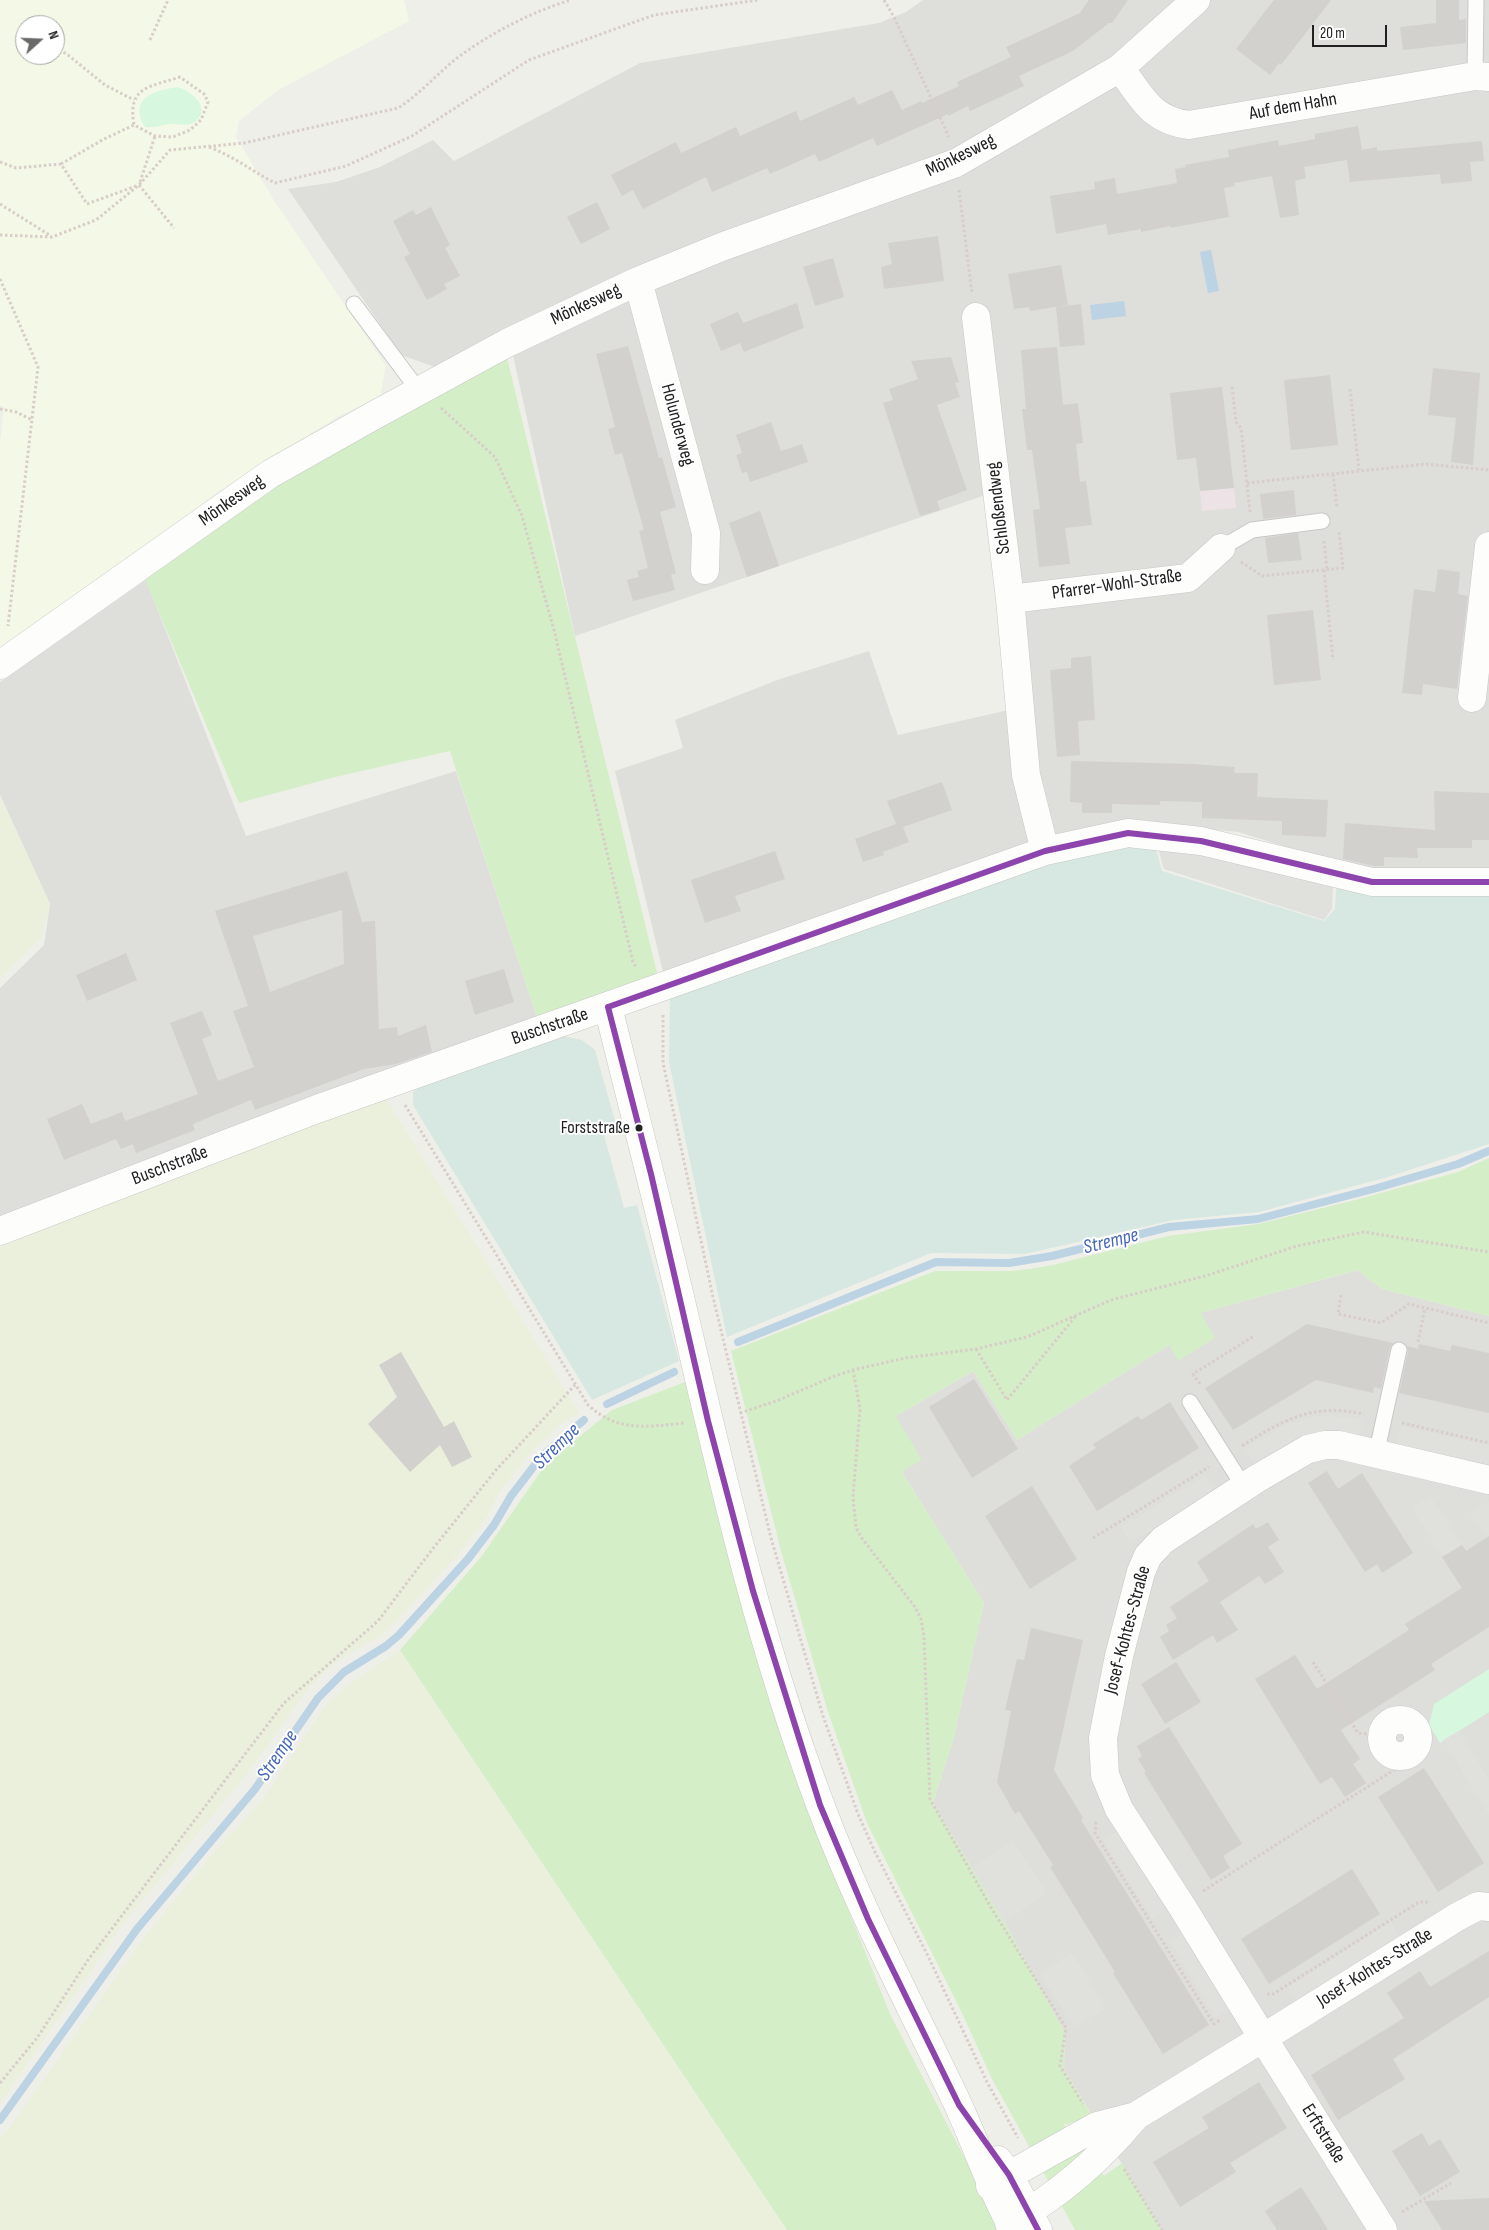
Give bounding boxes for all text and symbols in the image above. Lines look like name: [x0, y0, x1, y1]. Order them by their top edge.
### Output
north arrow: [15, 15, 65, 65]
scale bar: [1314, 15, 1389, 47]
text: 20 m: [1320, 24, 1345, 43]
text: N: [44, 29, 63, 41]
street label: Auf dem Hahn: [1247, 88, 1339, 126]
street label: Mönkesweg: [923, 129, 999, 183]
street label: Mönkesweg: [547, 279, 625, 331]
street label: Holunderweg: [655, 381, 699, 469]
street label: Schloßendweg: [982, 461, 1016, 555]
street label: Mönkesweg: [195, 470, 269, 532]
street label: Pfarrer-Wohl-Straße: [1050, 565, 1184, 605]
street label: Buschstraße: [509, 1003, 591, 1051]
place label: Forststraße: [561, 1117, 630, 1139]
marker: Forststraße: [634, 1123, 644, 1133]
street label: Buschstraße: [129, 1141, 211, 1191]
water label: Strempe: [1081, 1224, 1141, 1260]
water label: Strempe: [529, 1419, 585, 1475]
street label: Josef-Kohtes-Straße: [1100, 1563, 1156, 1697]
water label: Strempe: [252, 1726, 304, 1786]
street label: Josef-Kohtes-Straße: [1313, 1923, 1437, 2013]
street label: Erftstraße: [1296, 2100, 1350, 2168]

